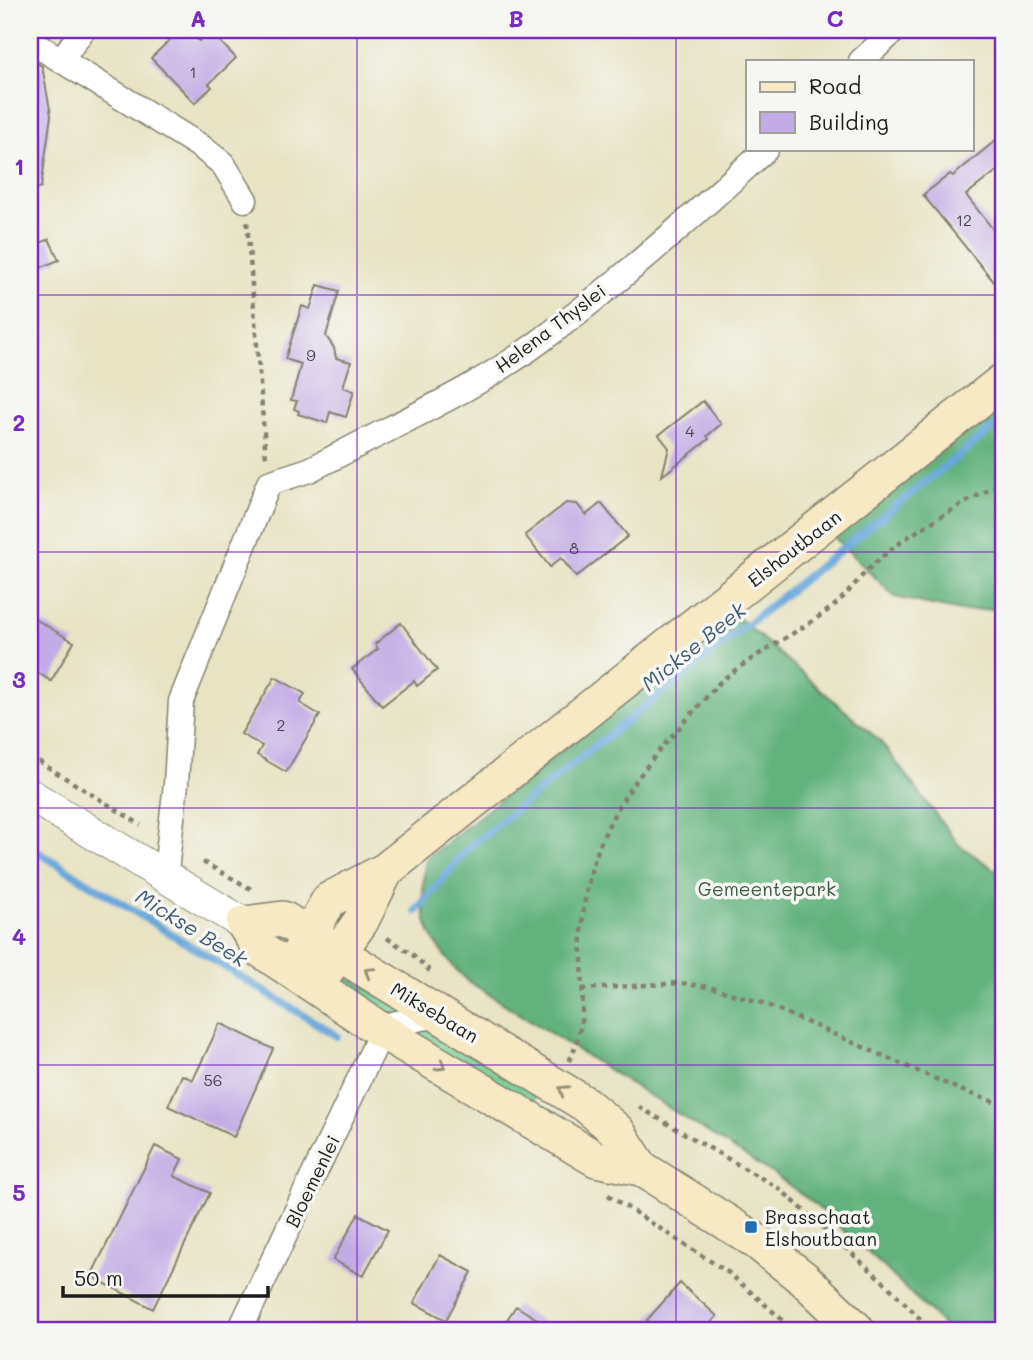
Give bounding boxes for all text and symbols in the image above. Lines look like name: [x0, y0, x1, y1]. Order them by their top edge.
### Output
text: A: [190, 3, 206, 33]
text: B: [508, 3, 524, 33]
text: C: [826, 3, 844, 33]
legend: [746, 60, 974, 150]
house number: 1: [189, 61, 197, 82]
text: Road: [809, 72, 861, 99]
text: Building: [809, 108, 889, 135]
text: 1: [14, 151, 24, 181]
house number: 12: [956, 209, 972, 230]
street label: Helena Thyslei: [489, 278, 611, 378]
house number: 9: [306, 344, 316, 365]
text: 2: [13, 407, 25, 437]
house number: 4: [685, 420, 695, 441]
street label: Elshoutbaan: [742, 504, 846, 592]
house number: 8: [569, 537, 579, 558]
water label: Mickse Beek: [635, 595, 751, 696]
text: 3: [12, 664, 26, 694]
house number: 2: [277, 714, 285, 735]
park label: Gemeentepark: [698, 876, 836, 901]
water label: Mickse Beek: [131, 882, 254, 972]
text: 4: [12, 921, 26, 951]
one-way arrow: [363, 967, 376, 980]
street label: Miksebaan: [386, 976, 484, 1048]
one-way arrow: [433, 1058, 446, 1071]
house number: 56: [204, 1069, 223, 1090]
one-way arrow: [558, 1085, 571, 1098]
street label: Bloemenlei: [279, 1131, 345, 1231]
text: 5: [12, 1177, 26, 1207]
place label: Brasschaat Elshoutbaan: [765, 1204, 877, 1251]
marker: Brasschaat Elshoutbaan: [743, 1219, 759, 1235]
scale bar: [63, 1255, 268, 1299]
text: 50 m: [74, 1264, 123, 1291]

